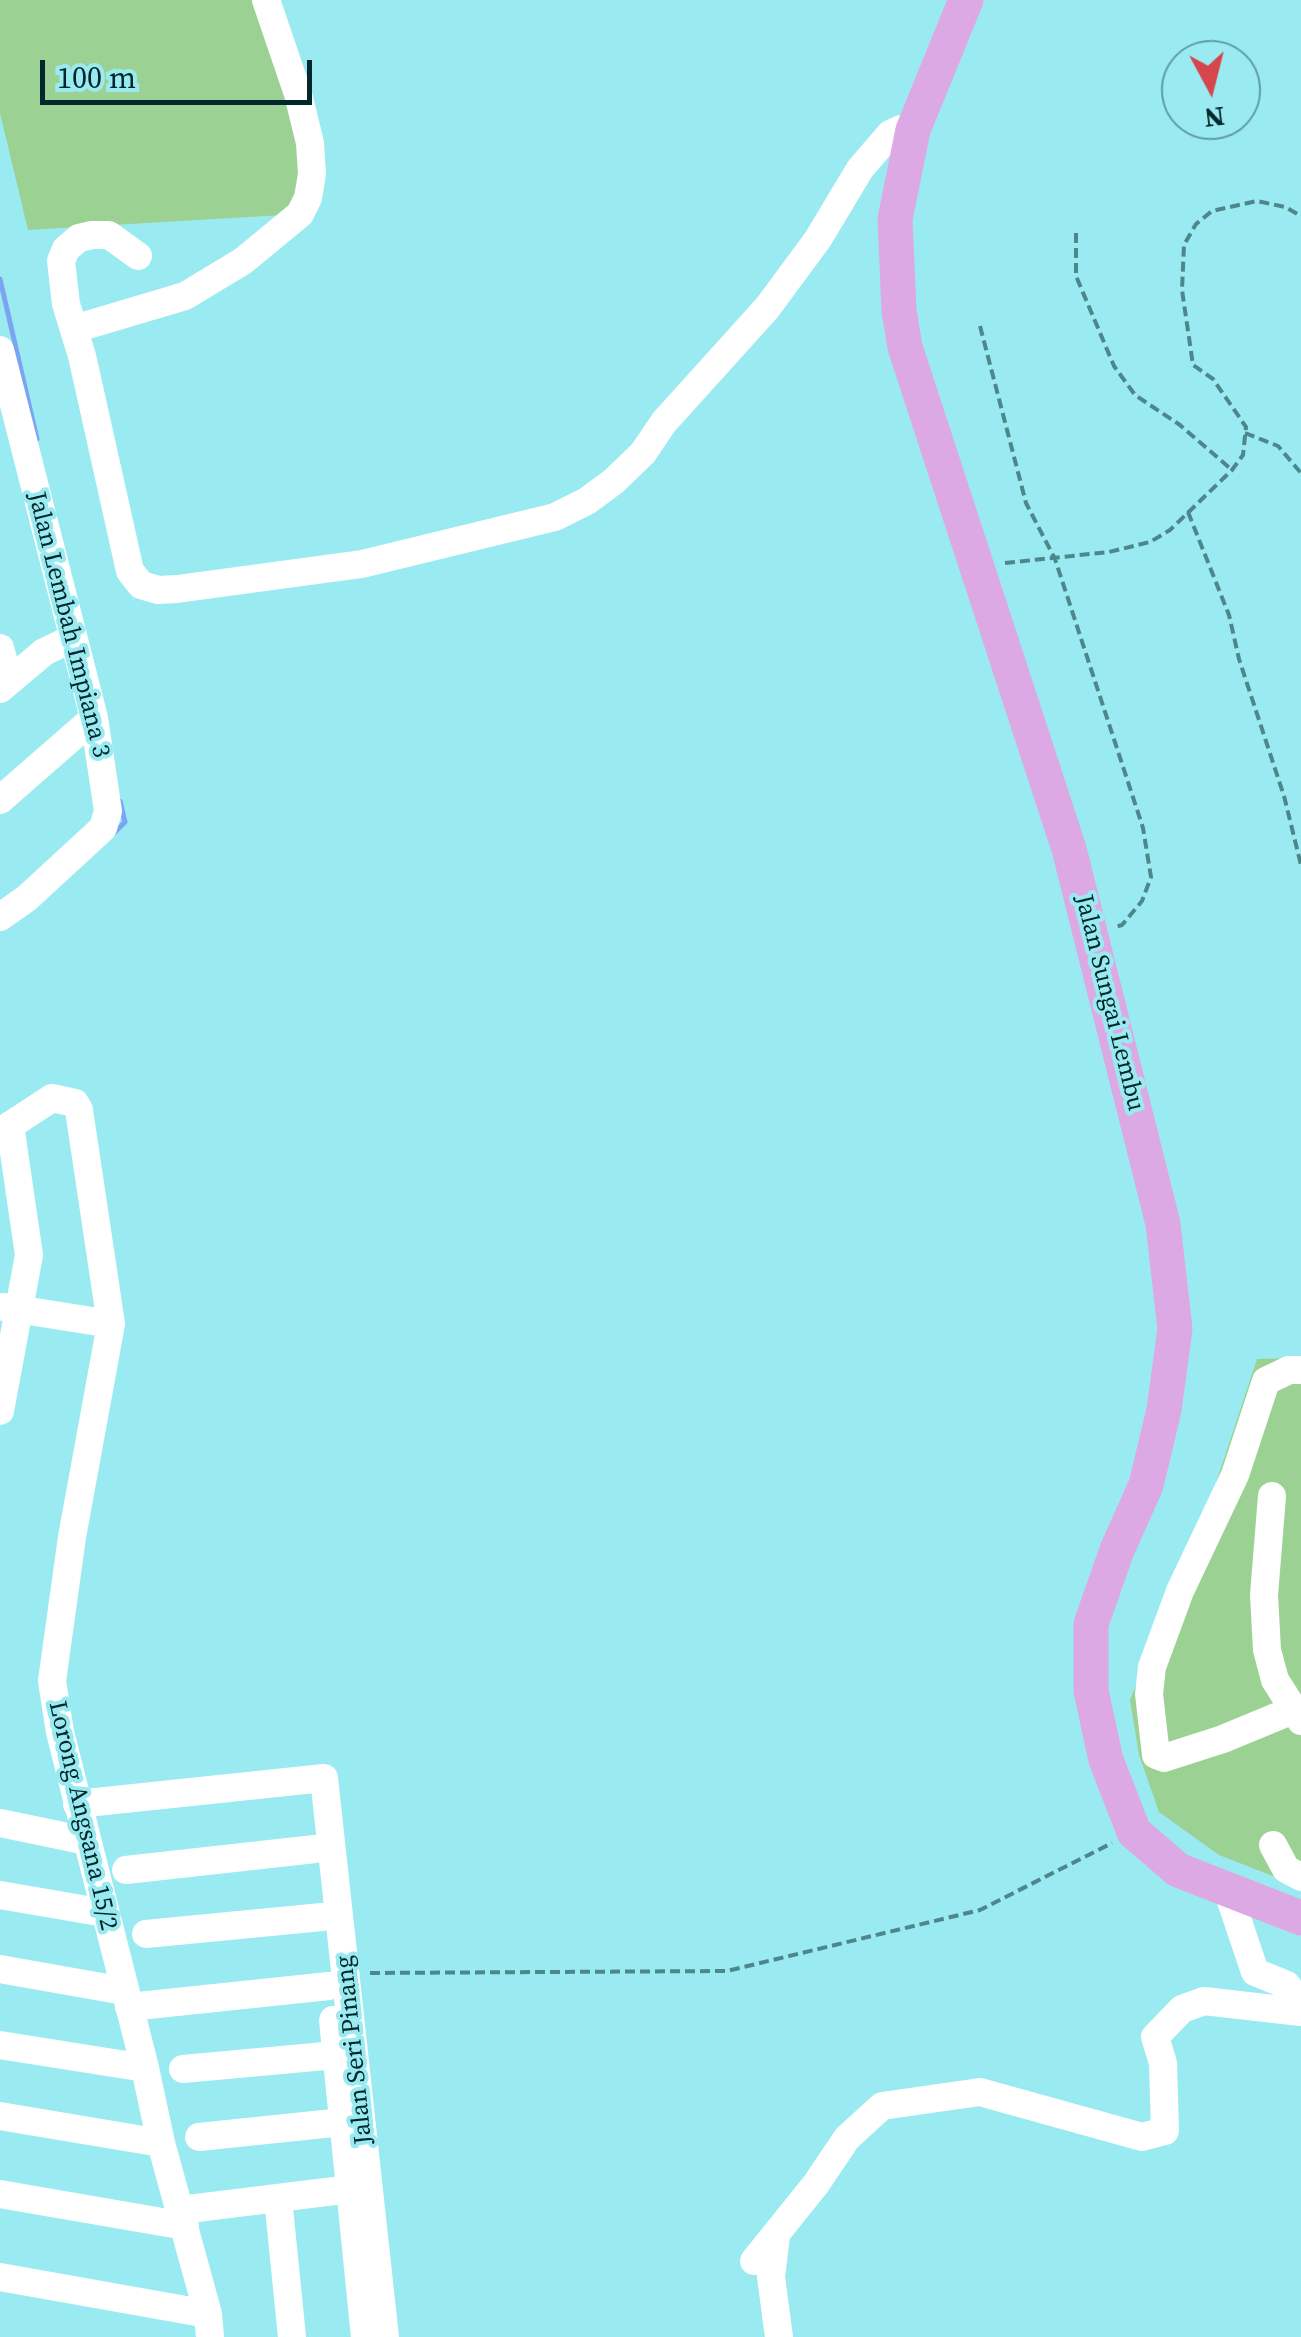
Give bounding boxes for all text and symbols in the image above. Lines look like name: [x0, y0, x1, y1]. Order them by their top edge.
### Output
scale bar: [45, 40, 318, 102]
north arrow: [1161, 40, 1261, 140]
text: 100 m: [57, 57, 136, 98]
text: N: [1202, 98, 1227, 138]
street label: Jalan Lembah Impiana 3: [20, 489, 116, 761]
street label: Jalan Sungai Lembu: [1068, 892, 1150, 1114]
street label: Lorong Angsana 15/2: [41, 1699, 123, 1933]
street label: Jalan Seri Pinang: [330, 1954, 380, 2146]

